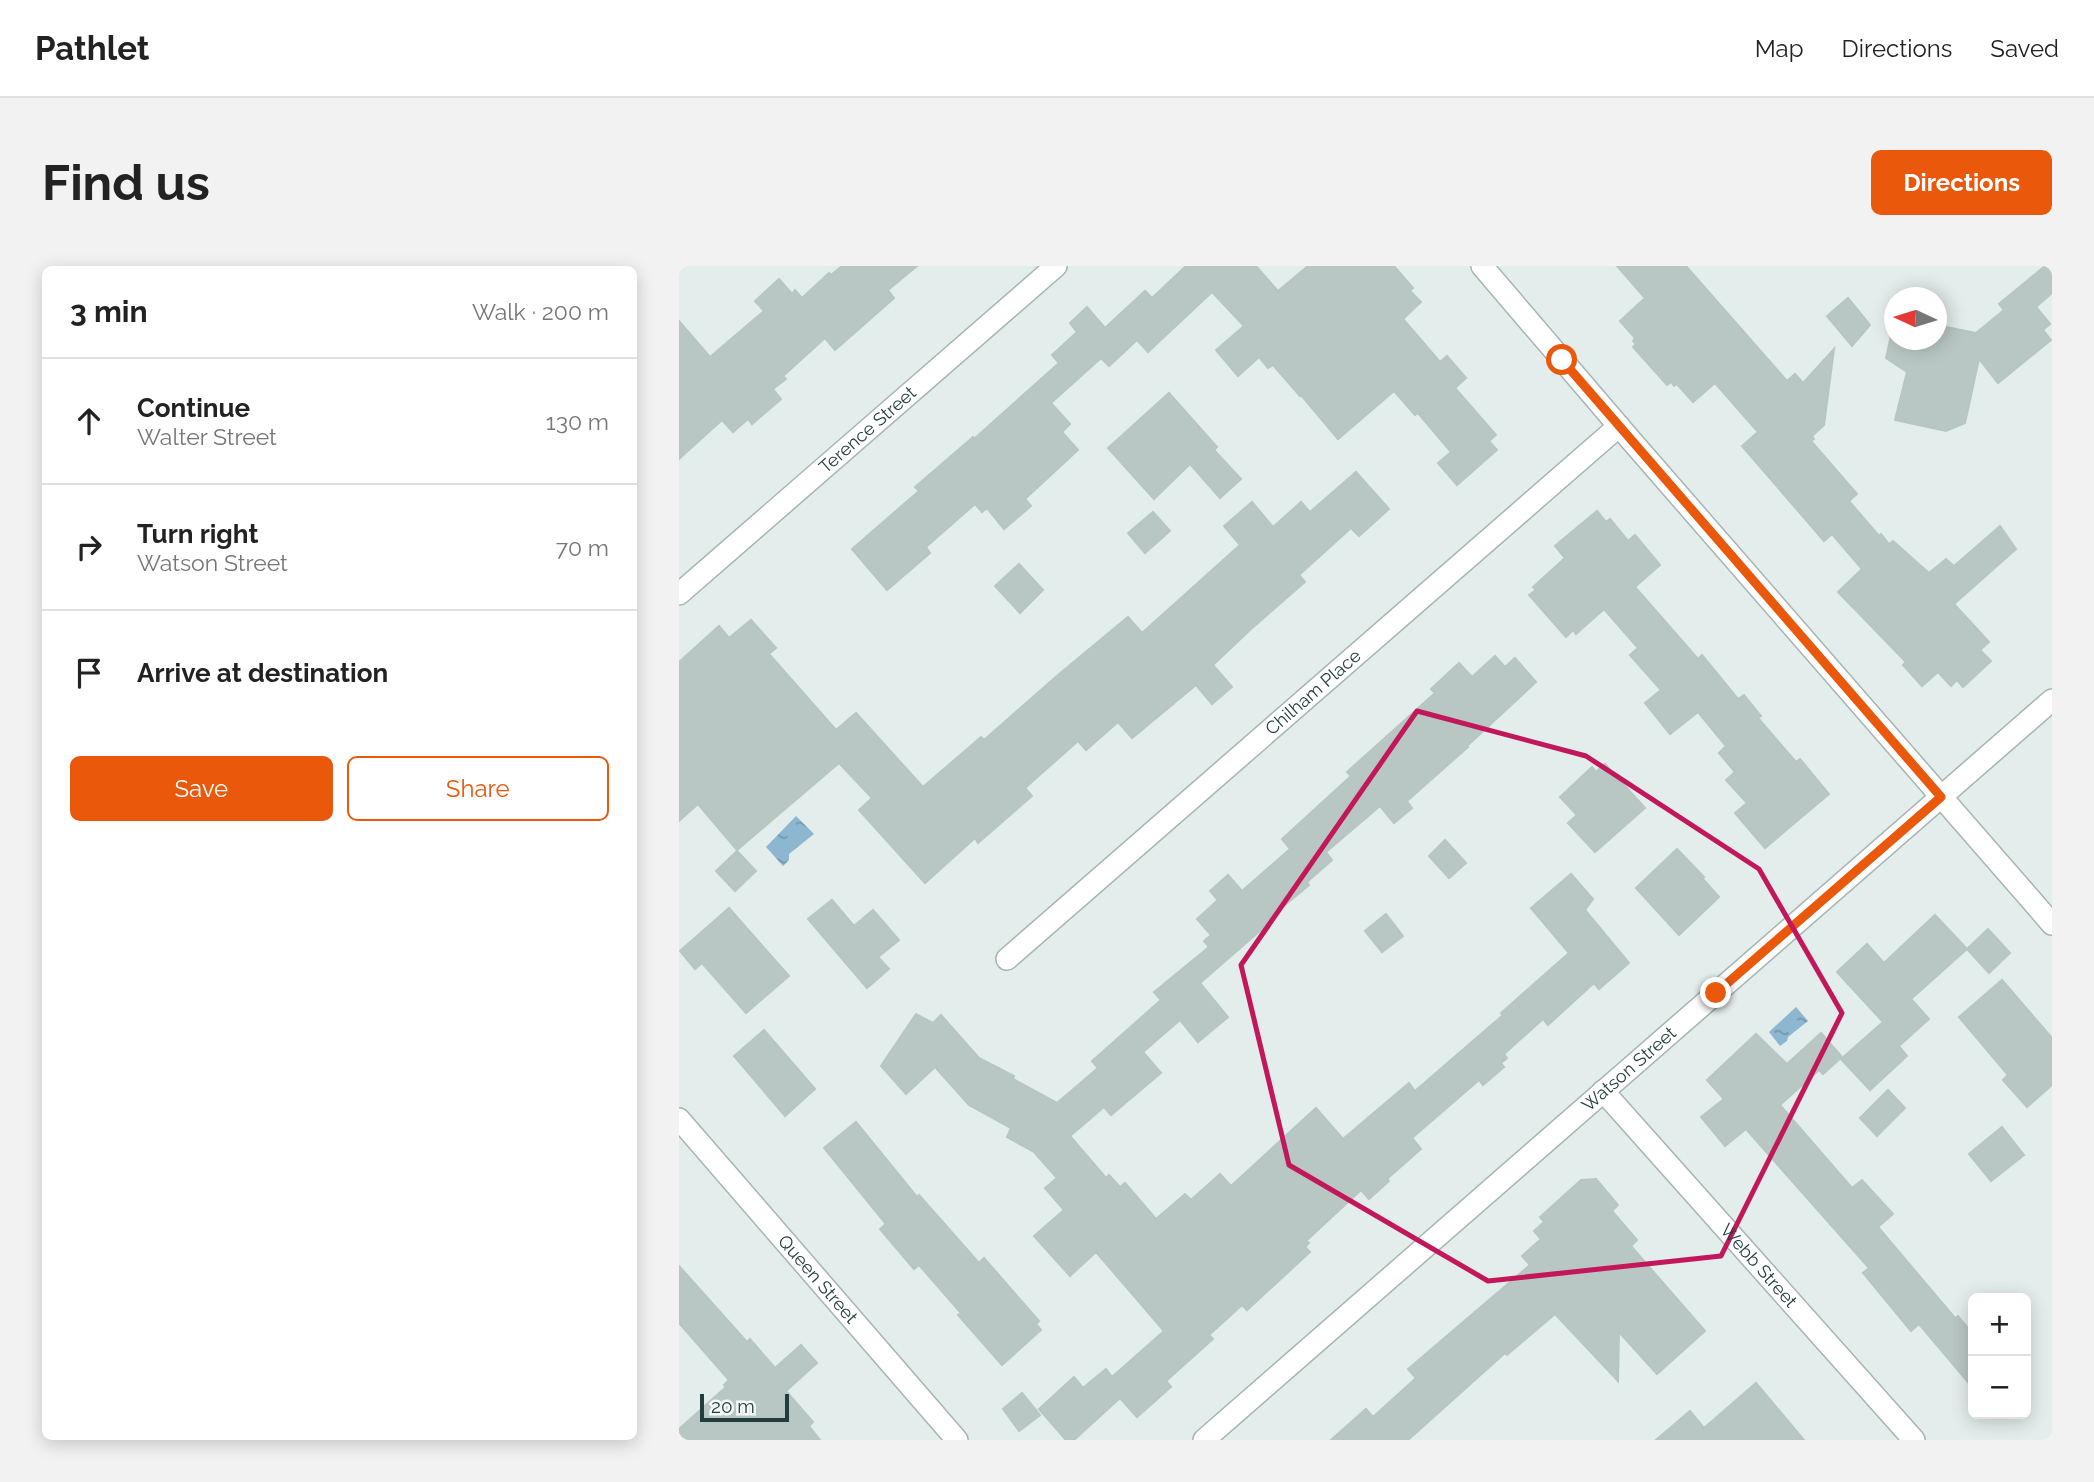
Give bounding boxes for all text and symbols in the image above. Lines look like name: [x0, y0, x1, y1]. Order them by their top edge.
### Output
text: Pathlet: [35, 29, 149, 68]
text: Map: [1755, 34, 1804, 63]
text: Directions: [1842, 34, 1952, 63]
text: Saved: [1990, 34, 2059, 63]
button: Directions: [1871, 150, 2052, 215]
text: Find us: [42, 154, 210, 211]
north arrow: [1884, 287, 1947, 350]
text: 3 min: [70, 294, 148, 329]
text: Walk · 200 m: [472, 298, 609, 325]
route start: [1546, 344, 1577, 375]
street label: Terence Street: [815, 382, 920, 477]
text: Continue: [137, 393, 250, 423]
icon: ahead: [70, 402, 108, 440]
text: 130 m: [546, 408, 609, 435]
text: Walter Street: [137, 423, 277, 450]
text: Turn right: [137, 519, 258, 549]
icon: right: [70, 528, 108, 566]
text: 70 m: [556, 534, 609, 561]
text: Watson Street: [137, 549, 288, 576]
street label: Chilham Place: [1261, 645, 1365, 739]
icon: arrive: [70, 654, 108, 692]
text: Arrive at destination: [137, 658, 388, 688]
button: Save: [70, 756, 333, 821]
button: Share: [347, 756, 609, 821]
route end: [1700, 977, 1731, 1008]
street label: Watson Street: [1577, 1022, 1680, 1116]
street label: Webb Street: [1716, 1219, 1802, 1312]
street label: Queen Street: [774, 1230, 862, 1328]
map controls: [1968, 1293, 2031, 1419]
button: +: [1968, 1293, 2031, 1356]
button: −: [1968, 1356, 2031, 1419]
scale bar: [700, 1391, 789, 1423]
text: 20 m: [711, 1395, 755, 1417]

